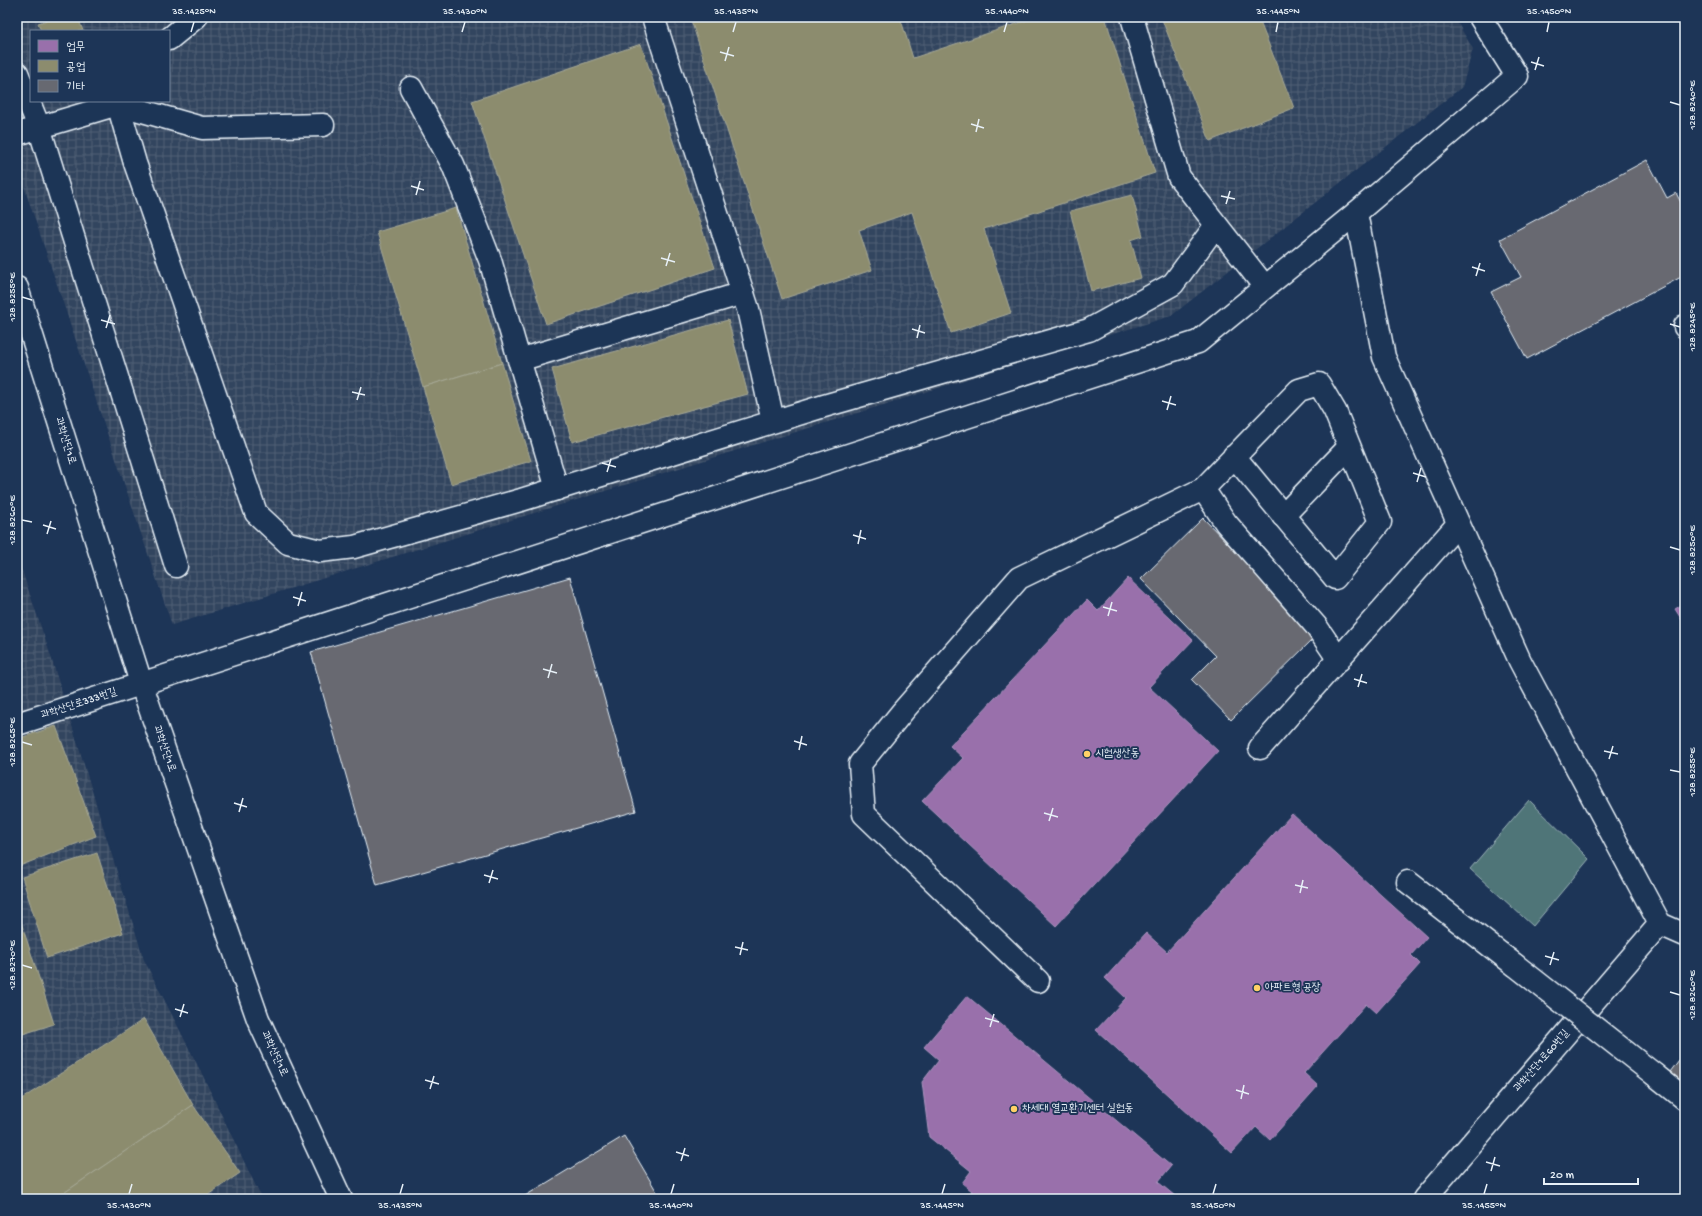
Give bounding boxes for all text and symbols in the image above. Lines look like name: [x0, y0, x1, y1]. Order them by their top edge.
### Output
text: 35.1425°N: [171, 6, 216, 18]
text: 35.1430°N: [442, 6, 488, 18]
text: 35.1435°N: [713, 6, 758, 18]
text: 35.1440°N: [984, 6, 1029, 18]
text: 35.1445°N: [1255, 6, 1300, 18]
text: 35.1450°N: [1526, 6, 1572, 18]
legend: [30, 30, 170, 102]
text: 업무: [66, 41, 85, 55]
text: 공업: [66, 61, 85, 75]
text: 128.8240°E: [1687, 80, 1699, 131]
text: 기타: [66, 81, 86, 95]
text: 128.8255°E: [7, 272, 19, 323]
text: 128.8245°E: [1687, 302, 1699, 352]
street label: 과학산단1로: [52, 416, 78, 466]
text: 128.8260°E: [7, 495, 19, 546]
text: 128.8250°E: [1687, 524, 1699, 576]
street label: 과학산단로333번길: [39, 685, 119, 722]
text: 128.8265°E: [7, 717, 19, 768]
street label: 과학산단1로: [150, 724, 178, 774]
text: 128.8255°E: [1687, 747, 1699, 798]
place label: 시험생산동: [1095, 748, 1139, 760]
marker: 시험생산동: [1082, 749, 1092, 759]
text: 128.8270°E: [7, 939, 19, 991]
text: 128.8260°E: [1687, 970, 1699, 1021]
place label: 아파트형 공장: [1265, 982, 1321, 994]
marker: 아파트형 공장: [1252, 983, 1262, 993]
street label: 과학산단1로60번길: [1511, 1027, 1572, 1094]
street label: 과학산단1로: [258, 1029, 290, 1079]
place label: 차세대 열교환기센터 실험동: [1022, 1102, 1134, 1115]
marker: 차세대 열교환기센터 실험동: [1009, 1104, 1019, 1114]
scale bar: [1544, 1160, 1638, 1186]
text: 20 m: [1550, 1169, 1575, 1183]
text: 35.1430°N: [106, 1200, 152, 1212]
text: 35.1435°N: [377, 1200, 422, 1212]
text: 35.1440°N: [648, 1200, 693, 1212]
text: 35.1445°N: [919, 1200, 964, 1212]
text: 35.1450°N: [1190, 1200, 1236, 1212]
text: 35.1455°N: [1461, 1200, 1506, 1212]

